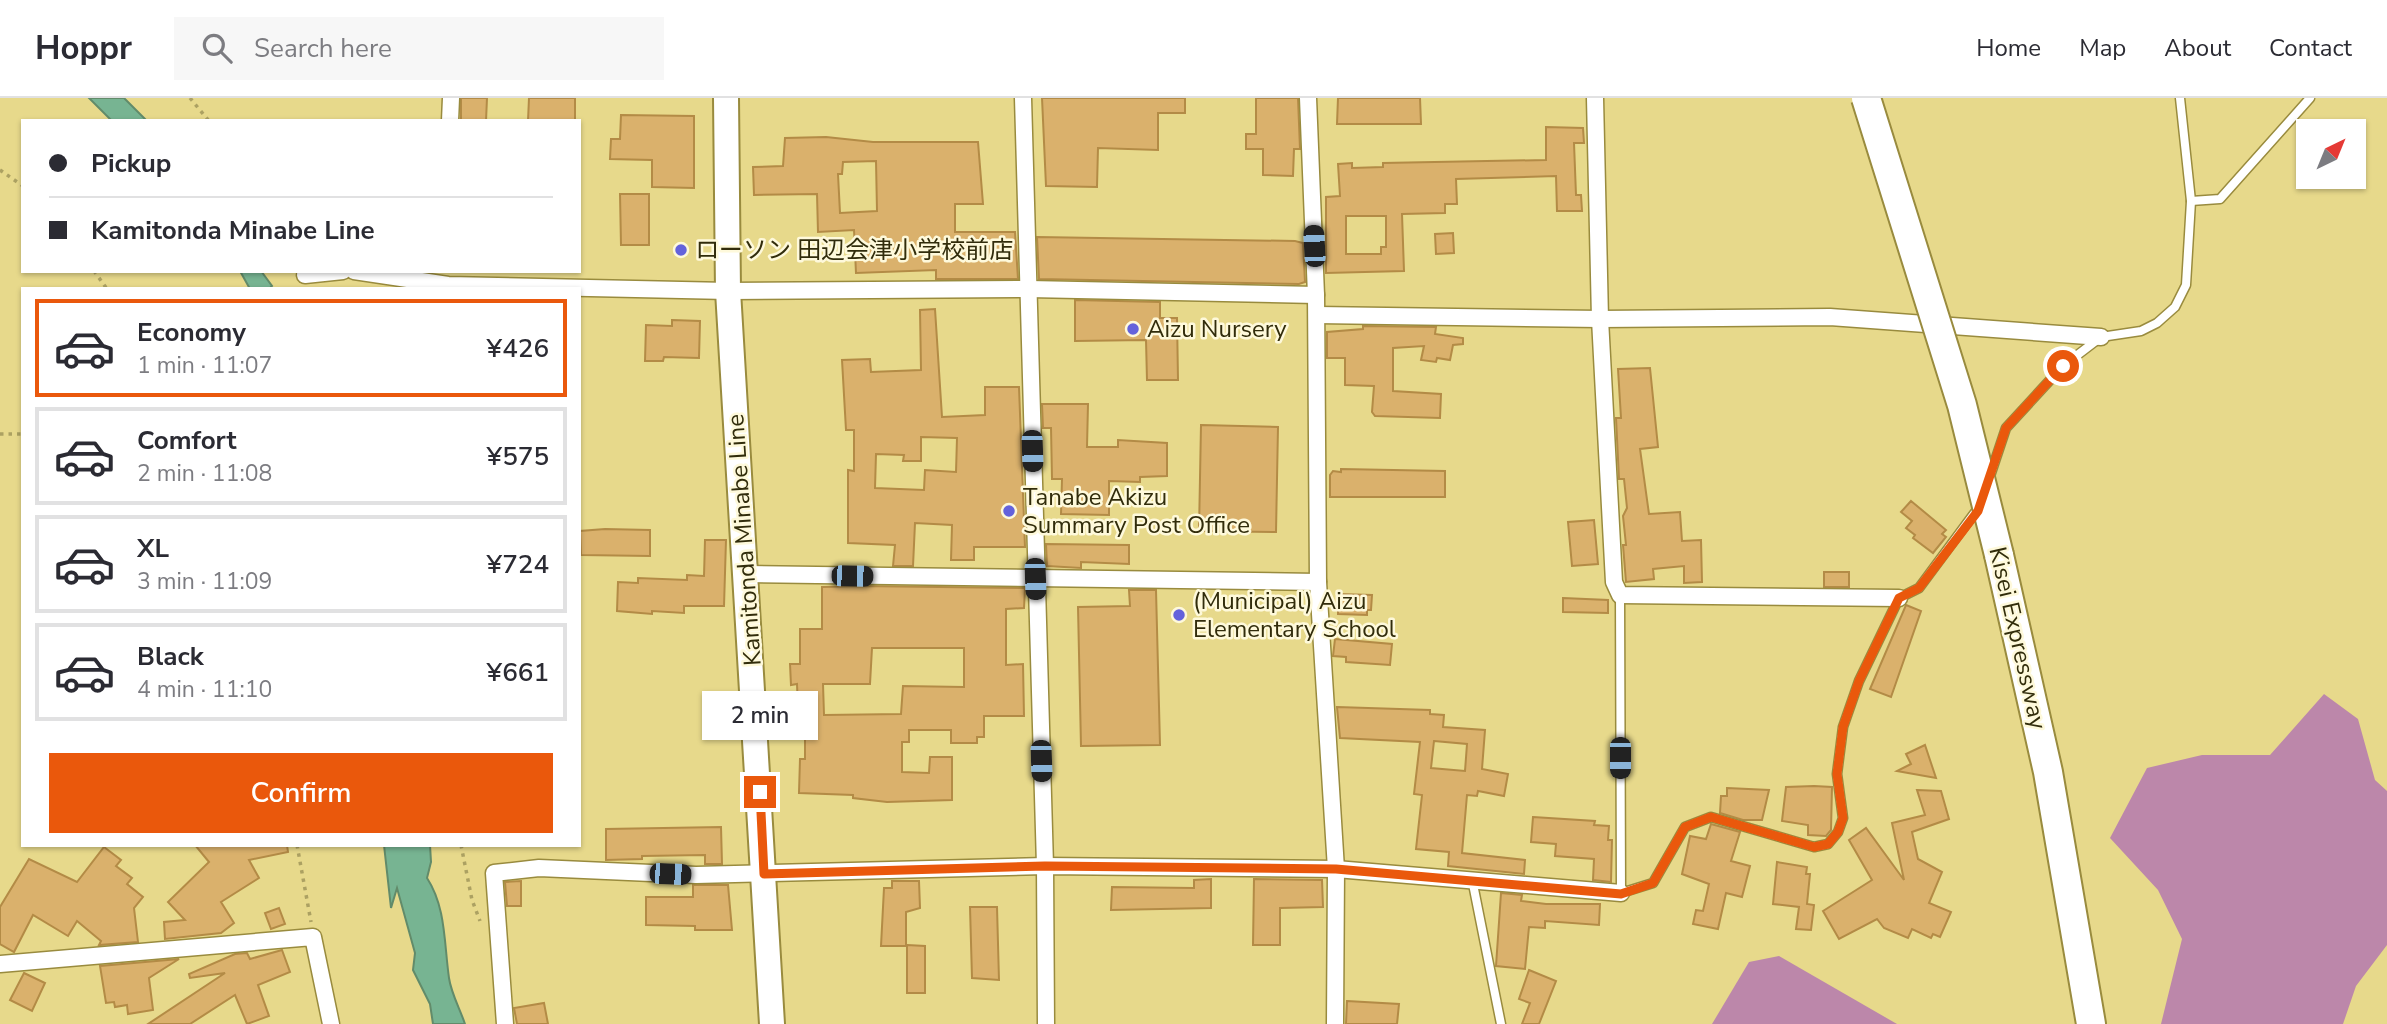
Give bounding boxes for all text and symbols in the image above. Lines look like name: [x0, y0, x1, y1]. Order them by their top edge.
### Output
search box: [174, 17, 664, 80]
text: Hoppr: [35, 26, 132, 71]
icon: search: [198, 29, 236, 67]
text: Search here: [254, 31, 392, 66]
text: Home: [1976, 32, 2041, 64]
text: Map: [2079, 32, 2126, 64]
text: About: [2164, 32, 2231, 64]
text: Contact: [2269, 32, 2352, 64]
north arrow: [2296, 119, 2366, 189]
map controls: [2296, 119, 2366, 189]
text: Pickup: [91, 146, 171, 181]
text: Kamitonda Minabe Line: [91, 213, 375, 248]
car: [1303, 224, 1326, 268]
place label: ローソン 田辺会津小学校前店: [695, 234, 1013, 266]
marker: ローソン 田辺会津小学校前店: [673, 242, 689, 258]
place label: Aizu Nursery: [1147, 313, 1287, 345]
text: Economy: [137, 315, 246, 350]
icon: car: [53, 317, 116, 380]
marker: Aizu Nursery: [1125, 321, 1141, 337]
text: ¥426: [487, 331, 549, 366]
text: 1 min · 11:07: [137, 350, 272, 381]
route start: [2047, 350, 2079, 382]
street label: Kamitonda Minabe Line: [719, 413, 769, 667]
text: Comfort: [137, 423, 237, 458]
icon: car: [53, 425, 116, 488]
car: [1021, 430, 1044, 472]
text: ¥575: [487, 439, 549, 474]
text: 2 min · 11:08: [137, 458, 272, 489]
place label: Tanabe Akizu Summary Post Office: [1023, 481, 1250, 541]
marker: Tanabe Akizu Summary Post Office: [1001, 503, 1017, 519]
text: XL: [137, 531, 169, 566]
icon: car: [53, 533, 116, 596]
street label: Kisei Expressway: [1981, 544, 2055, 733]
text: ¥724: [487, 547, 549, 582]
car: [1024, 558, 1047, 600]
car: [831, 565, 874, 587]
text: 3 min · 11:09: [137, 566, 272, 597]
place label: (Municipal) Aizu Elementary School: [1193, 585, 1396, 645]
marker: (Municipal) Aizu Elementary School: [1171, 607, 1187, 623]
text: Black: [137, 639, 204, 674]
icon: car: [53, 641, 116, 704]
text: ¥661: [487, 655, 549, 690]
text: 4 min · 11:10: [137, 674, 272, 705]
callout: 2 min: [702, 690, 818, 740]
text: 2 min: [731, 700, 789, 731]
car: [1610, 737, 1631, 779]
car: [1030, 740, 1053, 782]
button: Confirm: [49, 753, 553, 833]
route end: [744, 776, 776, 808]
car: [649, 863, 692, 885]

